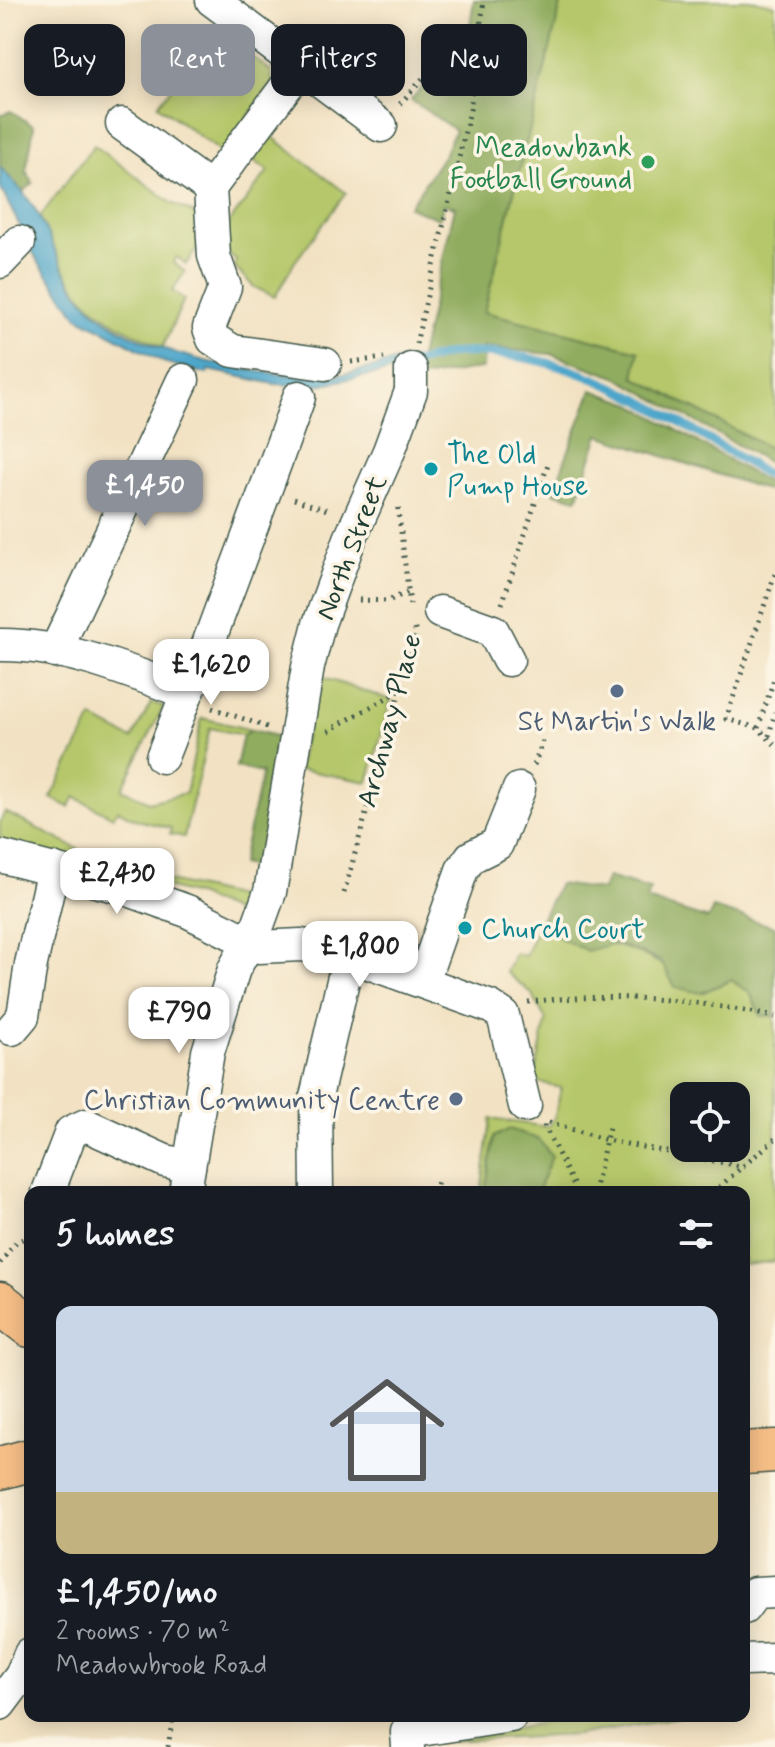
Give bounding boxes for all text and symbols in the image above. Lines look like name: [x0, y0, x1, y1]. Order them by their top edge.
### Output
chip: Buy: [24, 24, 125, 96]
chip: Rent: [141, 24, 255, 96]
chip: Filters: [271, 24, 405, 96]
chip: New: [421, 24, 527, 96]
place label: Meadowbank Football Ground: [450, 130, 632, 199]
marker: Meadowbank Football Ground: [639, 153, 657, 171]
place label: The Old Pump House: [447, 437, 588, 506]
pin: £1,450: [80, 460, 210, 528]
marker: The Old Pump House: [422, 460, 440, 478]
text: £1,450: [105, 469, 185, 503]
street label: North Street: [308, 469, 397, 626]
street label: Archway Place: [349, 630, 431, 812]
pin: £1,620: [146, 639, 276, 707]
text: £1,620: [171, 648, 251, 682]
marker: St Martin's Walk: [608, 682, 626, 700]
place label: St Martin's Walk: [518, 704, 716, 741]
pin: £2,430: [52, 848, 182, 916]
text: £2,430: [78, 857, 156, 891]
place label: Church Court: [481, 912, 644, 949]
marker: Church Court: [456, 919, 474, 937]
pin: £1,800: [295, 921, 425, 989]
text: £1,800: [320, 930, 400, 964]
pin: £790: [132, 987, 226, 1055]
text: £790: [146, 996, 212, 1030]
map controls: [670, 1082, 750, 1162]
button: locate: [670, 1082, 750, 1162]
place label: Christian Community Centre: [84, 1083, 440, 1120]
marker: Christian Community Centre: [447, 1090, 465, 1108]
text: 5 homes: [56, 1212, 174, 1257]
icon: filters: [674, 1212, 718, 1256]
icon: home: [315, 1358, 459, 1502]
text: £1,450/mo: [56, 1570, 217, 1615]
text: 2 rooms · 70 m²: [56, 1615, 230, 1649]
text: Meadowbrook Road: [56, 1649, 267, 1683]

